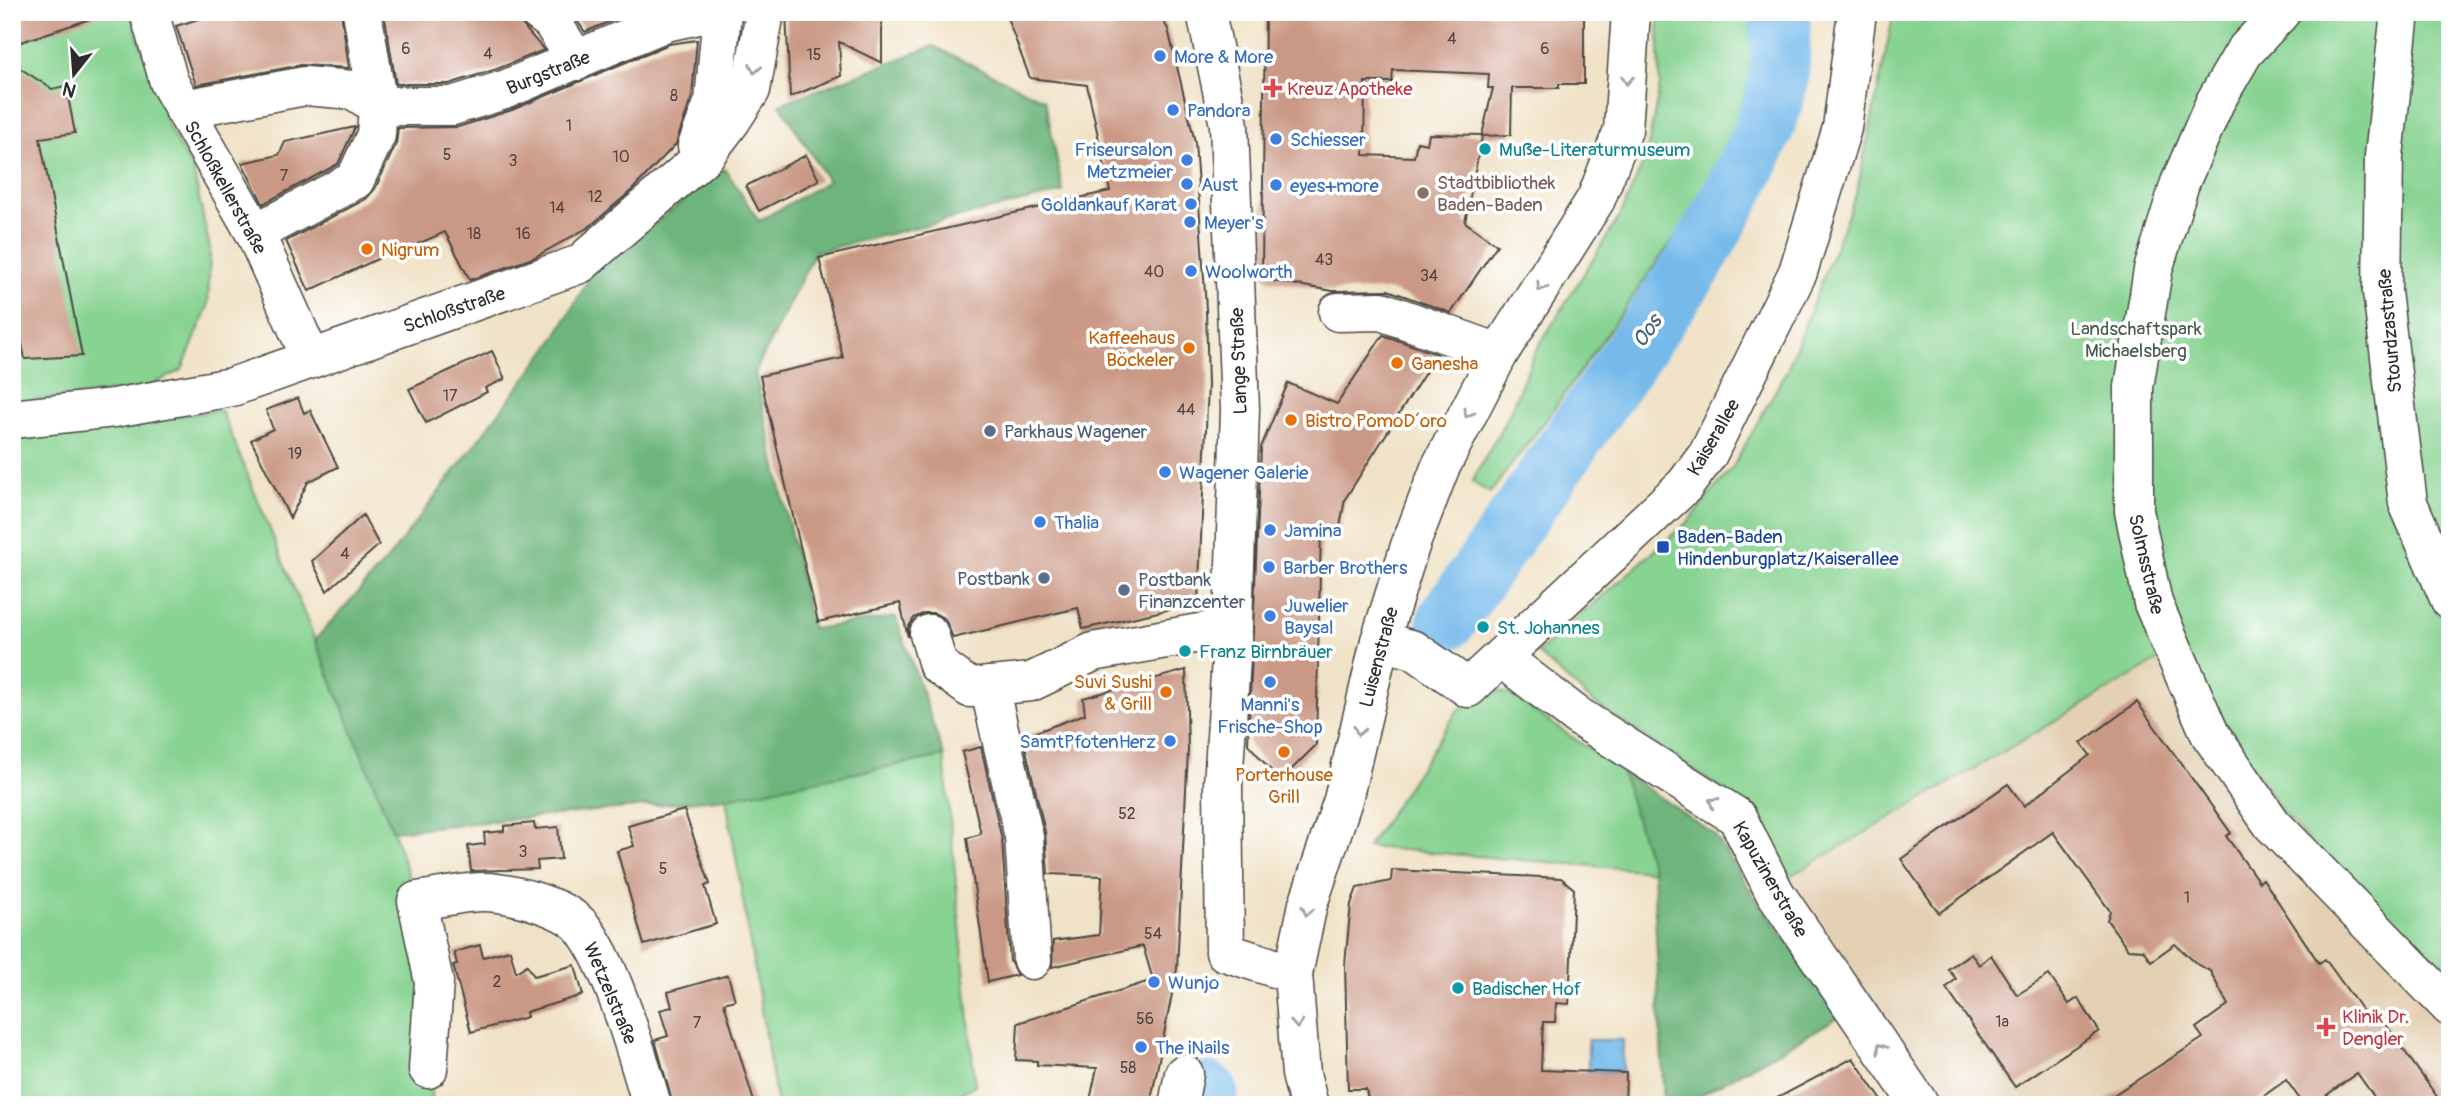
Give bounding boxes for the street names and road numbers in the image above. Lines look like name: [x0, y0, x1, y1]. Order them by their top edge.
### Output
street label: Burgstraße: [503, 45, 594, 101]
street label: Schloßkellerstraße: [179, 117, 272, 259]
street label: Stourdzastraße: [2373, 267, 2407, 394]
street label: Schloßstraße: [400, 281, 509, 339]
street label: Lange Straße: [1225, 307, 1253, 415]
street label: Kaiserallee: [1682, 394, 1746, 480]
street label: Solmsstraße: [2123, 512, 2169, 617]
street label: Luisenstraße: [1354, 604, 1404, 710]
street label: Kapuzinerstraße: [1727, 817, 1813, 942]
street label: Wetzelstraße: [578, 939, 643, 1049]

